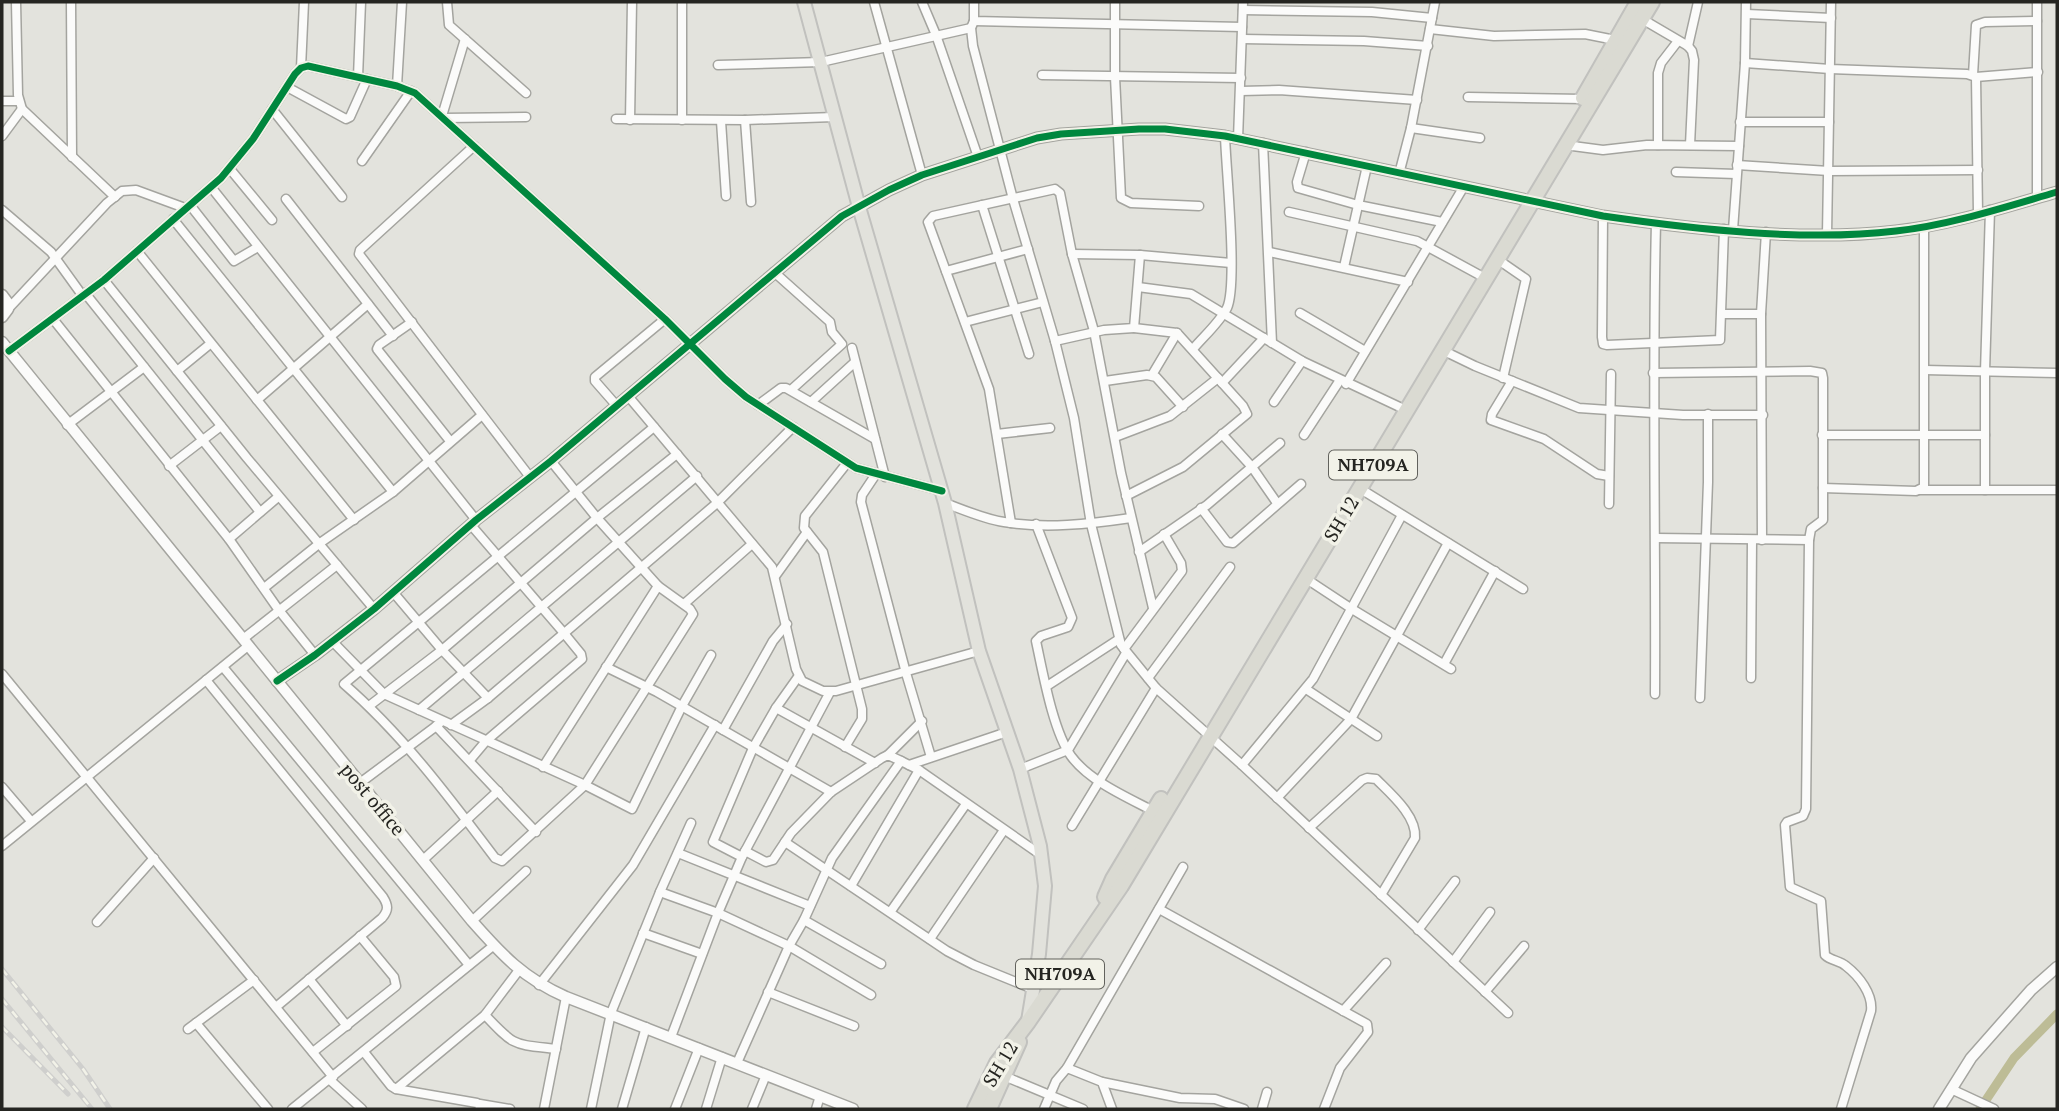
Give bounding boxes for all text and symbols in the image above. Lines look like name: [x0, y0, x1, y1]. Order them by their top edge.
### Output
road number: NH709A: [1329, 450, 1417, 480]
street label: SH 12: [1317, 491, 1364, 546]
street label: post office: [336, 757, 411, 840]
road number: NH709A: [1016, 959, 1104, 988]
street label: SH 12: [976, 1036, 1023, 1091]

